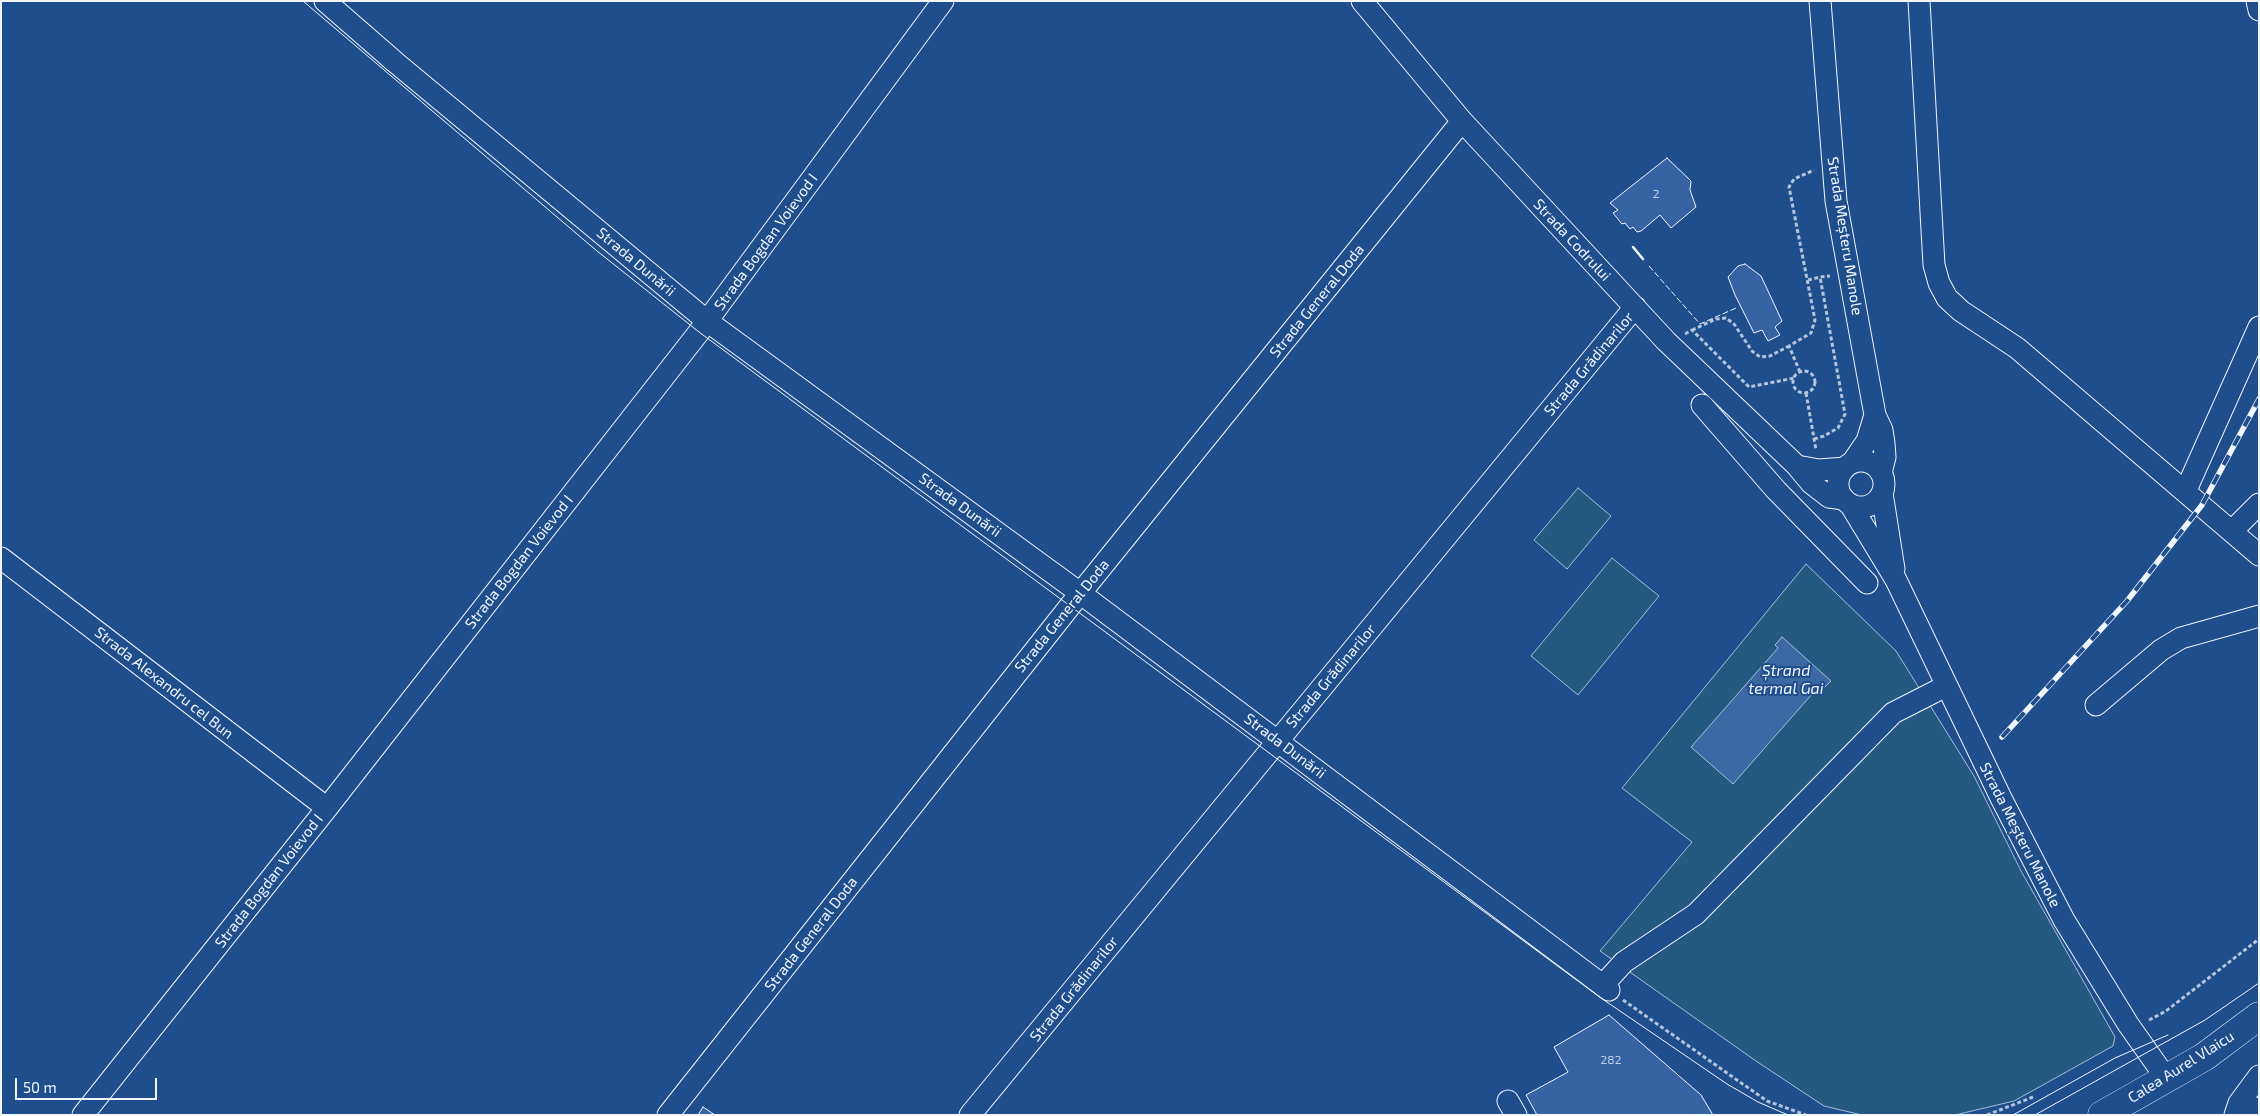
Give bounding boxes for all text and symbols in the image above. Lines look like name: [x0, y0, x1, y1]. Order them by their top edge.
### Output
street label: Strada Meșteru Manole: [1824, 156, 1866, 316]
street label: Strada Bogdan Voievod I: [710, 170, 822, 314]
house number: 2: [1653, 187, 1659, 201]
street label: Strada Codrului: [1529, 195, 1615, 285]
street label: Strada Dunării: [593, 224, 679, 300]
street label: Strada General Doda: [1266, 241, 1368, 361]
street label: Strada Grădinarilor: [1540, 308, 1638, 420]
street label: Strada Dunării: [915, 469, 1005, 541]
street label: Strada Bogdan Voievod I: [461, 492, 577, 632]
street label: Strada General Doda: [1011, 556, 1113, 676]
street label: Strada Grădinarilor: [1282, 620, 1380, 732]
street label: Strada Alexandru cel Bun: [91, 623, 237, 743]
water label: Ștrand termal Gai: [1748, 661, 1824, 699]
street label: Strada Dunării: [1241, 710, 1329, 782]
street label: Strada Meșteru Manole: [1976, 760, 2064, 910]
street label: Strada Bogdan Voievod I: [211, 811, 327, 951]
street label: Strada General Doda: [761, 873, 861, 995]
street label: Strada Grădinarilor: [1026, 933, 1122, 1045]
street label: Calea Aurel Vlaicu: [2125, 1027, 2237, 1107]
house number: 282: [1601, 1053, 1621, 1067]
scale bar: [18, 1068, 160, 1100]
text: 50 m: [23, 1078, 57, 1096]

